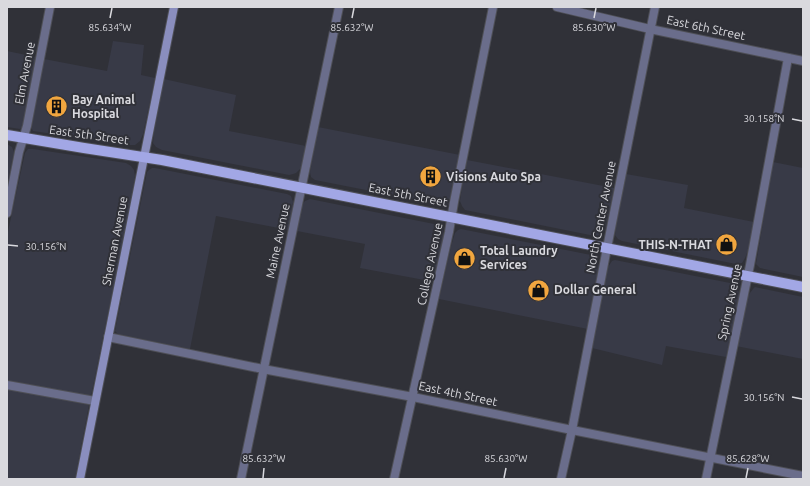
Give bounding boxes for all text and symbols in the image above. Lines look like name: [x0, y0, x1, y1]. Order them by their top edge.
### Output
street label: East 6th Street: [666, 13, 747, 42]
text: 85.634°W: [88, 22, 132, 33]
text: 85.632°W: [330, 22, 374, 33]
text: 85.630°W: [572, 22, 616, 33]
street label: Elm Avenue: [12, 41, 37, 105]
place label: Bay Animal Hospital: [72, 93, 135, 120]
building icon: Bay Animal Hospital: [43, 94, 69, 120]
text: 30.158°N: [743, 113, 785, 124]
street label: East 5th Street: [48, 122, 130, 147]
street label: North Center Avenue: [583, 160, 618, 274]
building icon: Visions Auto Spa: [417, 164, 443, 190]
place label: Visions Auto Spa: [446, 170, 541, 183]
street label: East 5th Street: [368, 180, 449, 209]
street label: Sherman Avenue: [99, 195, 130, 287]
street label: Maine Avenue: [263, 202, 292, 280]
street label: College Avenue: [414, 221, 445, 306]
shop icon: THIS-N-THAT: [714, 232, 740, 258]
place label: THIS-N-THAT: [639, 238, 712, 251]
text: 30.156°N: [25, 241, 67, 252]
place label: Total Laundry Services: [480, 244, 558, 271]
shop icon: Total Laundry Services: [451, 245, 477, 271]
street label: Spring Avenue: [715, 263, 744, 341]
shop icon: Dollar General: [526, 277, 552, 303]
place label: Dollar General: [554, 283, 636, 296]
street label: East 4th Street: [418, 379, 499, 408]
text: 30.156°N: [743, 392, 785, 403]
text: 85.632°W: [242, 453, 286, 464]
text: 85.630°W: [484, 453, 528, 464]
text: 85.628°W: [726, 453, 770, 464]

